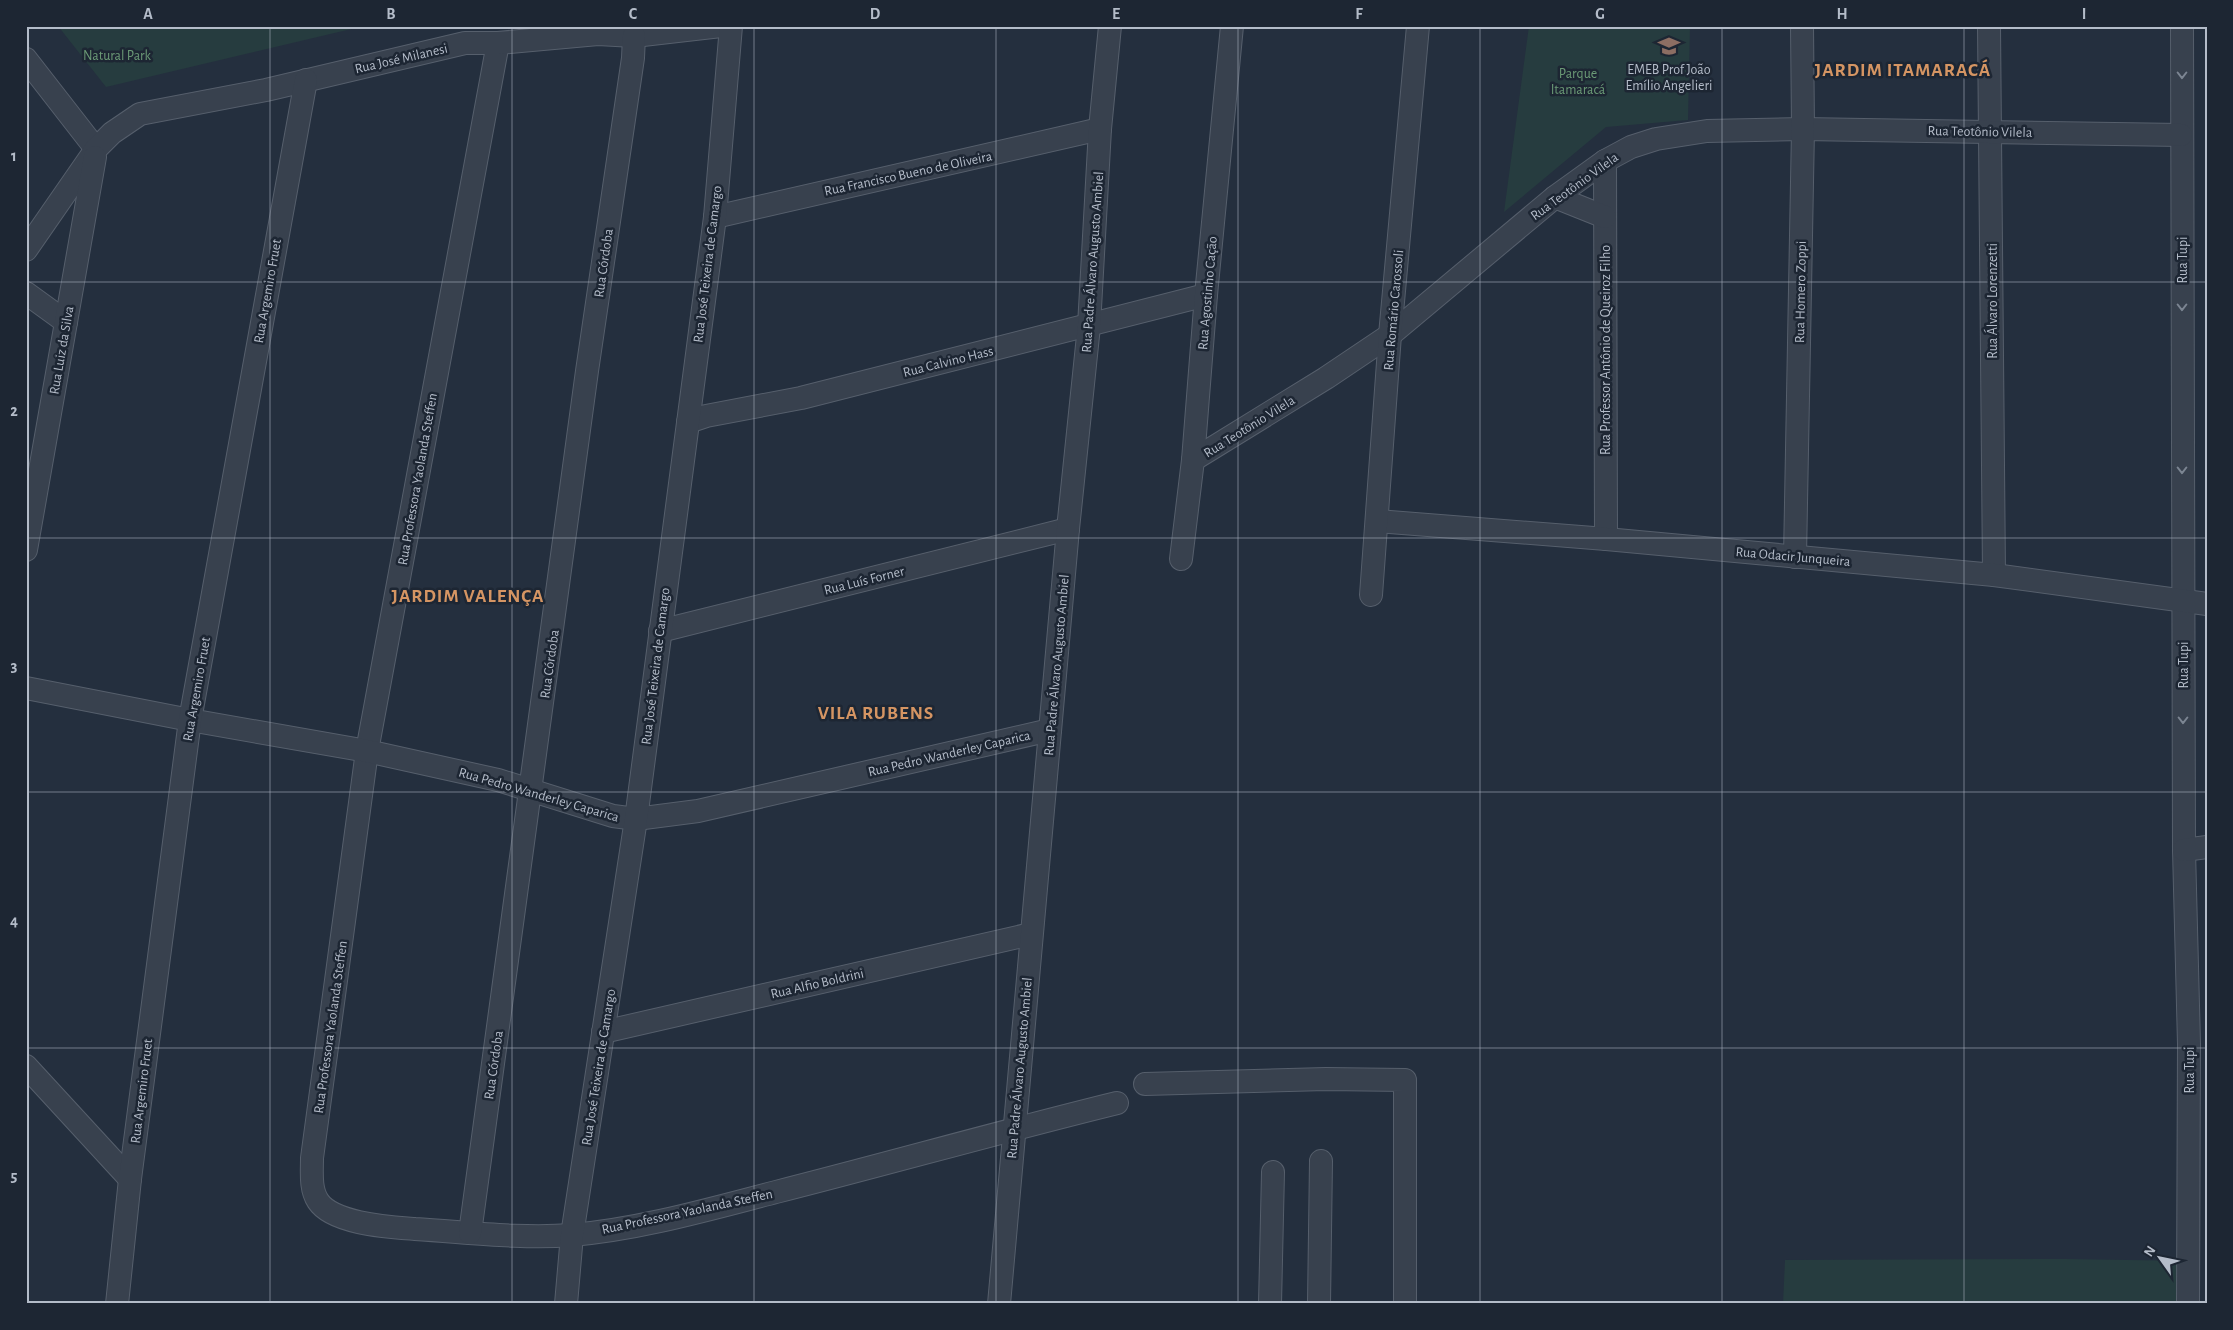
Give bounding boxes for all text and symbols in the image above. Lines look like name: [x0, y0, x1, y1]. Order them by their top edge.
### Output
text: A: [143, 6, 153, 22]
text: B: [386, 6, 396, 22]
text: C: [629, 6, 638, 22]
text: D: [870, 6, 881, 22]
text: E: [1112, 6, 1120, 22]
text: F: [1355, 6, 1363, 22]
text: G: [1595, 6, 1605, 22]
text: H: [1836, 6, 1848, 22]
text: I: [2082, 6, 2086, 22]
school or university icon: EMEB Prof João Emílio Angelieri: [1656, 33, 1682, 59]
street label: Rua José Milanesi: [353, 41, 449, 76]
park label: Natural Park: [83, 49, 152, 63]
district label: JARDIM ITAMARACÁ: [1815, 59, 1991, 80]
place label: EMEB Prof João Emílio Angelieri: [1626, 63, 1712, 93]
park label: Parque Itamaracá: [1551, 67, 1606, 97]
one-way arrow: [2177, 72, 2187, 79]
street label: Rua Teotônio Vilela: [1928, 124, 2033, 140]
text: 1: [11, 148, 17, 164]
street label: Rua Francisco Bueno de Oliveira: [823, 149, 994, 199]
street label: Rua Teotônio Vilela: [1528, 150, 1621, 223]
street label: Rua Padre Álvaro Augusto Ambiel: [1077, 171, 1106, 353]
street label: Rua José Teixeira de Camargo: [691, 185, 725, 344]
street label: Rua Córdoba: [592, 227, 616, 299]
street label: Rua Agostinho Cação: [1196, 235, 1220, 351]
street label: Rua Argemiro Fruet: [252, 237, 284, 344]
street label: Rua Tupi: [2176, 237, 2190, 283]
street label: Rua Homero Zoppi: [1793, 241, 1809, 343]
street label: Rua Álvaro Lorenzetti: [1983, 243, 2000, 359]
street label: Rua Professor Antônio de Queiroz Filho: [1599, 245, 1613, 455]
street label: Rua Romário Carossoli: [1382, 249, 1406, 371]
street label: Rua Luiz da Silva: [47, 304, 77, 395]
one-way arrow: [2177, 304, 2187, 312]
street label: Rua Calvino Hass: [902, 344, 995, 380]
street label: Rua Professora Yaolanda Steffen: [396, 392, 440, 566]
street label: Rua Teotônio Vilela: [1201, 393, 1298, 460]
text: 2: [10, 403, 18, 419]
one-way arrow: [2177, 466, 2187, 474]
street label: Rua Odacir Junqueira: [1735, 545, 1851, 569]
street label: Rua Luís Forner: [823, 564, 906, 598]
street label: Rua Padre Álvaro Augusto Ambiel: [1039, 574, 1072, 756]
district label: JARDIM VALENÇA: [392, 587, 544, 606]
street label: Rua José Teixeira de Camargo: [639, 587, 673, 746]
street label: Rua Córdoba: [538, 628, 562, 700]
street label: Rua Argemiro Fruet: [181, 635, 213, 742]
street label: Rua Tupi: [2177, 642, 2191, 688]
text: 3: [11, 658, 18, 674]
district label: VILA RUBENS: [818, 704, 934, 723]
one-way arrow: [2178, 716, 2189, 724]
street label: Rua Pedro Wanderley Caparica: [867, 728, 1032, 779]
street label: Rua Pedro Wanderley Caparica: [457, 765, 621, 825]
text: 4: [10, 913, 18, 929]
street label: Rua Professora Yaolanda Steffen: [312, 940, 350, 1114]
street label: Rua Alfio Boldrini: [769, 966, 865, 1002]
street label: Rua Padre Álvaro Augusto Ambiel: [1002, 977, 1035, 1159]
street label: Rua José Teixeira de Camargo: [580, 988, 618, 1146]
street label: Rua Córdoba: [482, 1029, 506, 1101]
street label: Rua Argemiro Fruet: [129, 1037, 155, 1144]
street label: Rua Tupi: [2183, 1047, 2197, 1093]
text: 5: [11, 1168, 18, 1184]
street label: Rua Professora Yaolanda Steffen: [600, 1187, 774, 1237]
north arrow: [2136, 1232, 2186, 1282]
text: N: [2141, 1244, 2158, 1259]

